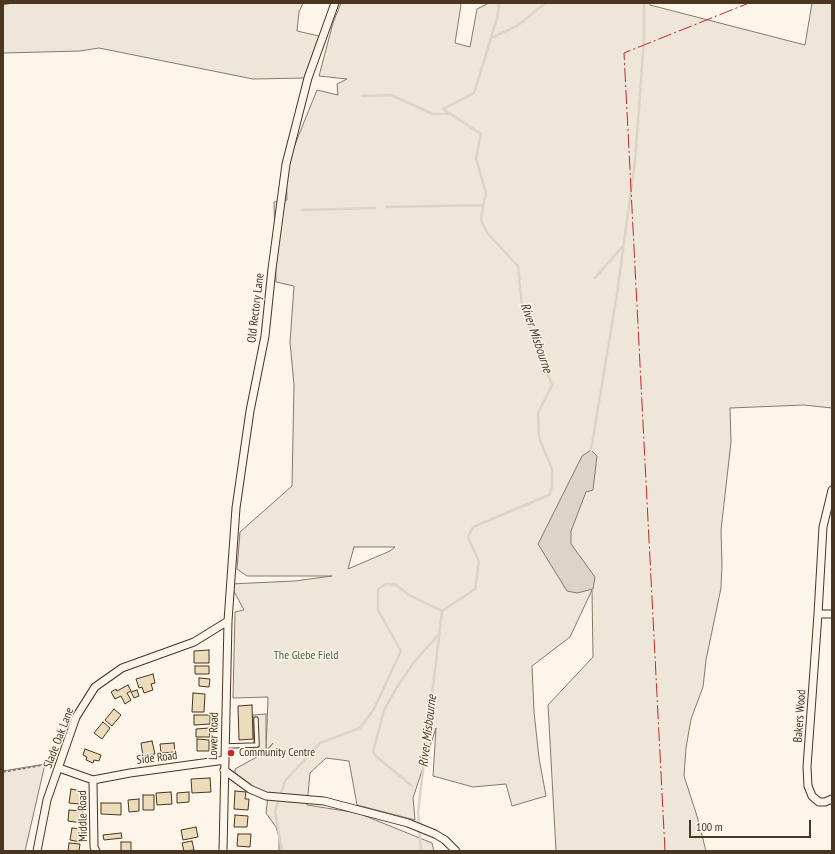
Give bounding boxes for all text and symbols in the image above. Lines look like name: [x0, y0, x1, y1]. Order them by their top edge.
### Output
street label: Old Rectory Lane: [245, 272, 267, 344]
water label: River Misbourne: [517, 301, 555, 375]
park label: The Glebe Field: [273, 649, 339, 663]
street label: Bakers Wood: [791, 689, 809, 743]
water label: River Misbourne: [416, 694, 440, 768]
street label: Slade Oak Lane: [41, 706, 77, 770]
street label: Lower Road: [206, 712, 222, 760]
place label: Community Centre: [239, 746, 315, 760]
street label: Side Road: [136, 748, 178, 768]
marker: Community Centre: [226, 748, 236, 758]
street label: Middle Road: [75, 790, 91, 842]
scale bar: [691, 812, 813, 838]
text: 100 m: [696, 819, 723, 834]

